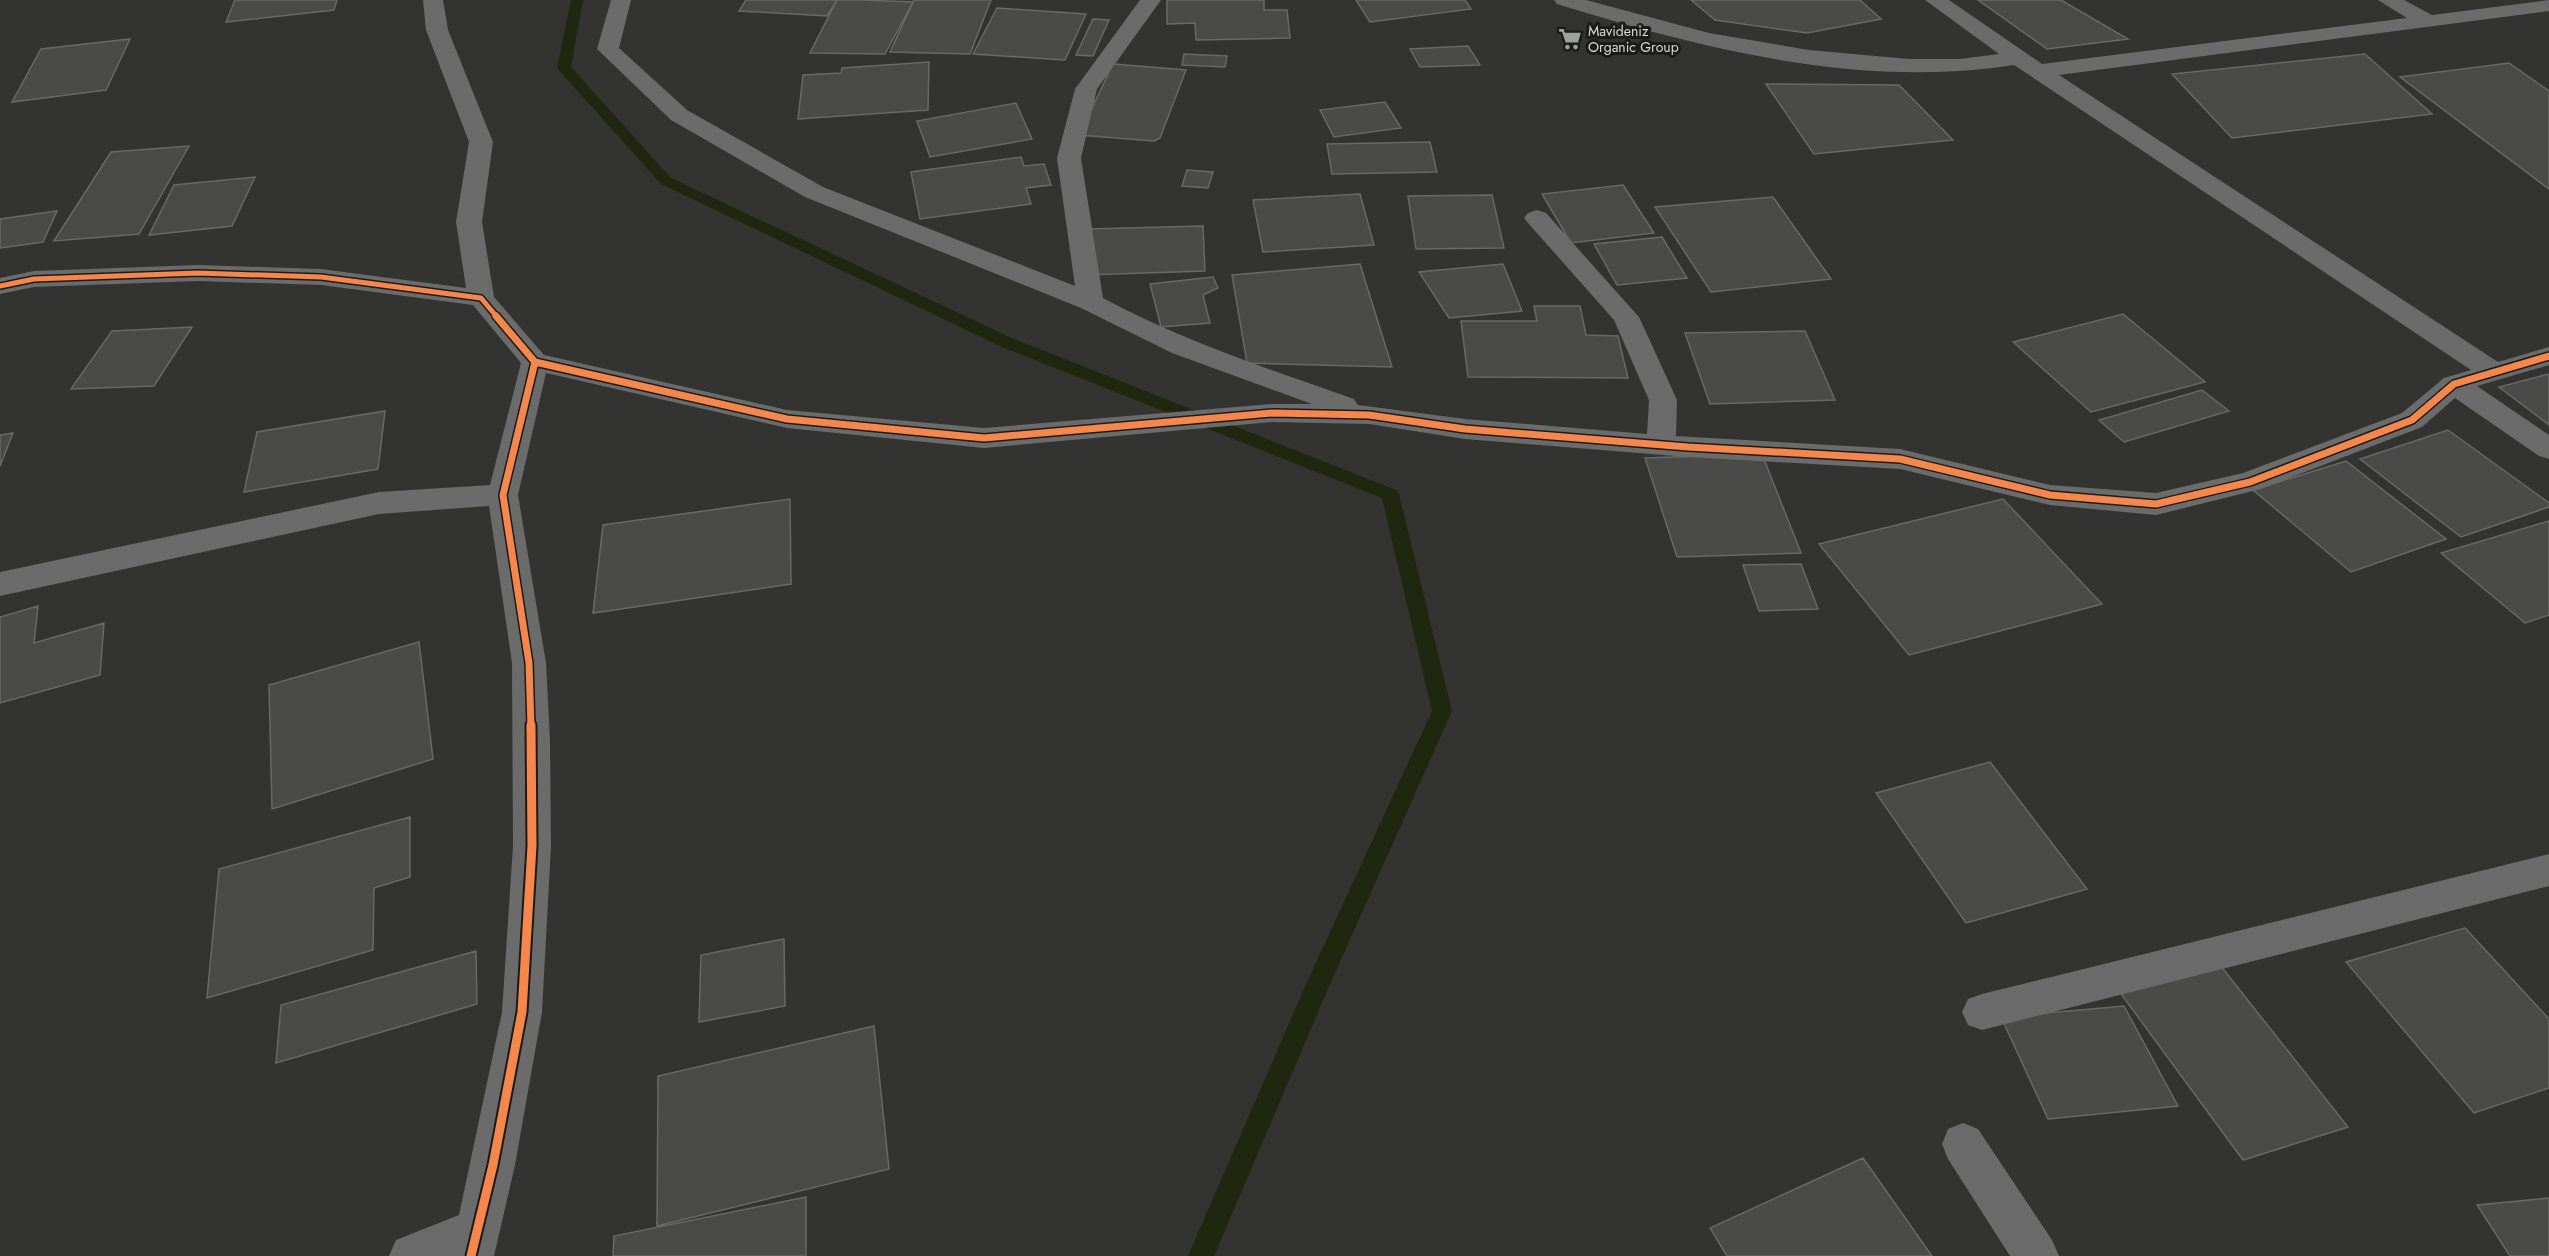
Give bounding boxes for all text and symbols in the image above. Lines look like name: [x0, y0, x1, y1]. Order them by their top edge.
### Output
place label: Mavideniz Organic Group: [1588, 21, 1679, 57]
supermarket icon: Mavideniz Organic Group: [1557, 26, 1583, 52]

